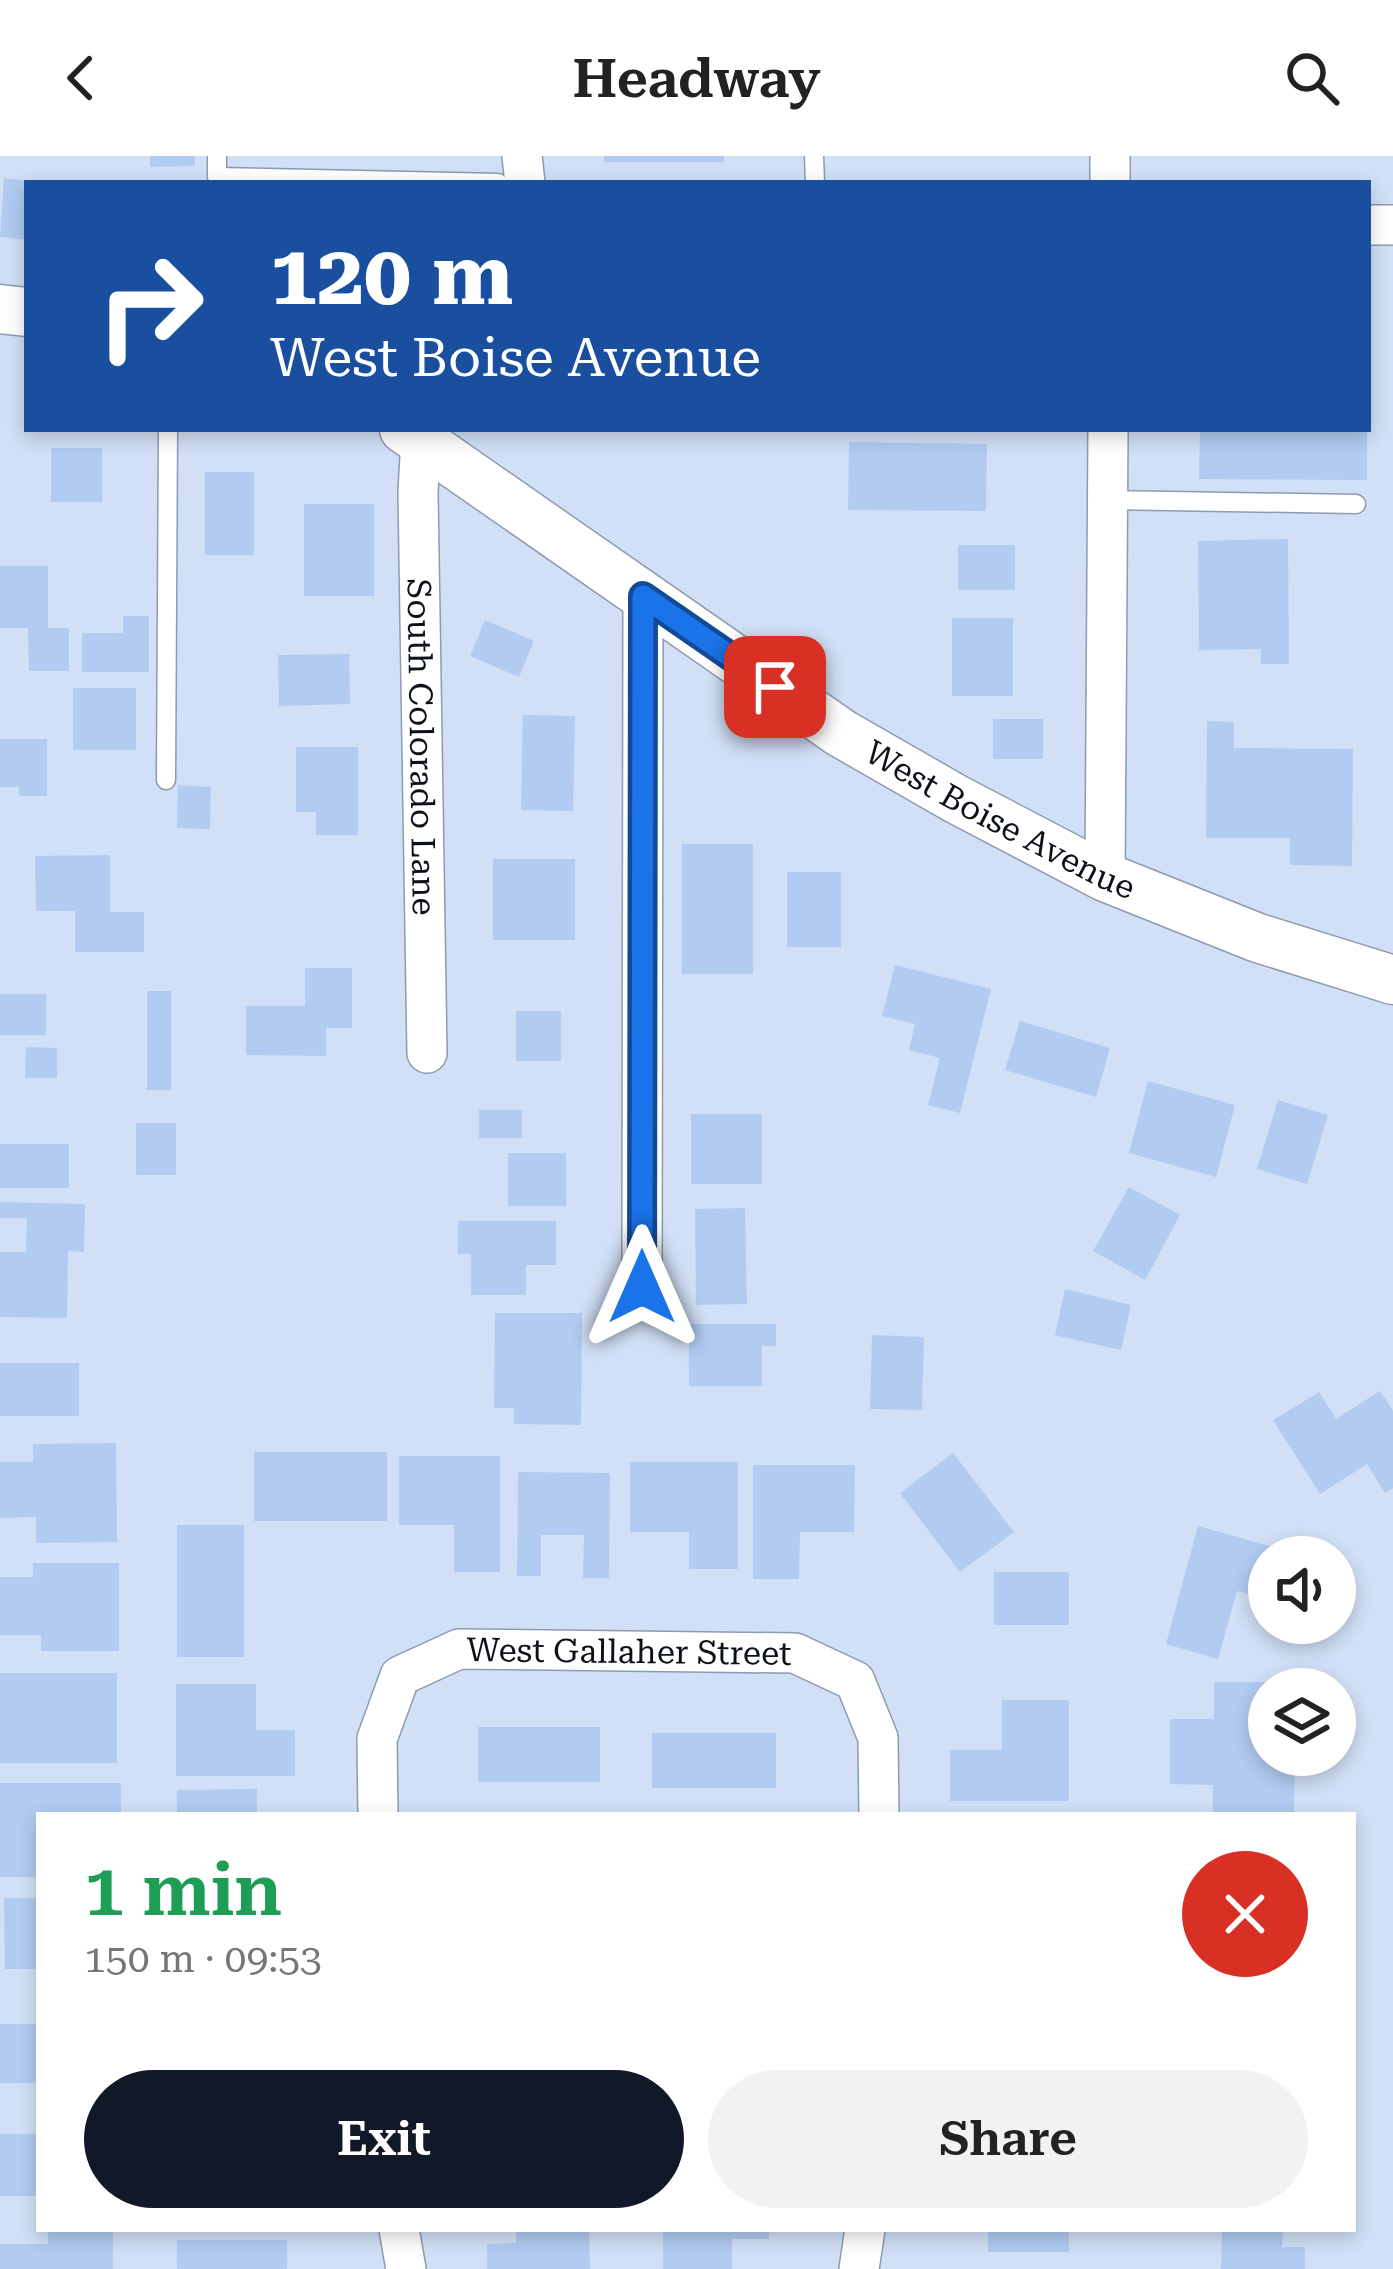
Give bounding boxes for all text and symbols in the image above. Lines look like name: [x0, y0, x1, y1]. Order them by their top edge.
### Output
icon: back: [48, 45, 114, 111]
icon: search: [1279, 45, 1345, 111]
text: Headway: [572, 47, 821, 110]
text: 120 m: [270, 226, 513, 324]
icon: right: [72, 228, 228, 384]
text: West Boise Avenue: [270, 326, 761, 389]
street label: South Colorado Lane: [399, 578, 444, 916]
pin: [724, 636, 826, 738]
icon: arrive: [742, 654, 808, 720]
street label: West Boise Avenue: [858, 732, 1141, 907]
position arrow: [579, 1224, 705, 1350]
map controls: [1248, 1536, 1356, 1776]
button: sound: [1248, 1536, 1356, 1644]
street label: West Gallaher Street: [466, 1630, 792, 1673]
button: layers: [1248, 1668, 1356, 1776]
text: 1 min: [84, 1848, 282, 1933]
button: close: [1182, 1851, 1308, 1977]
text: 150 m · 09:53: [84, 1936, 322, 1982]
button: Exit: [84, 2070, 684, 2208]
button: Share: [708, 2070, 1308, 2208]

